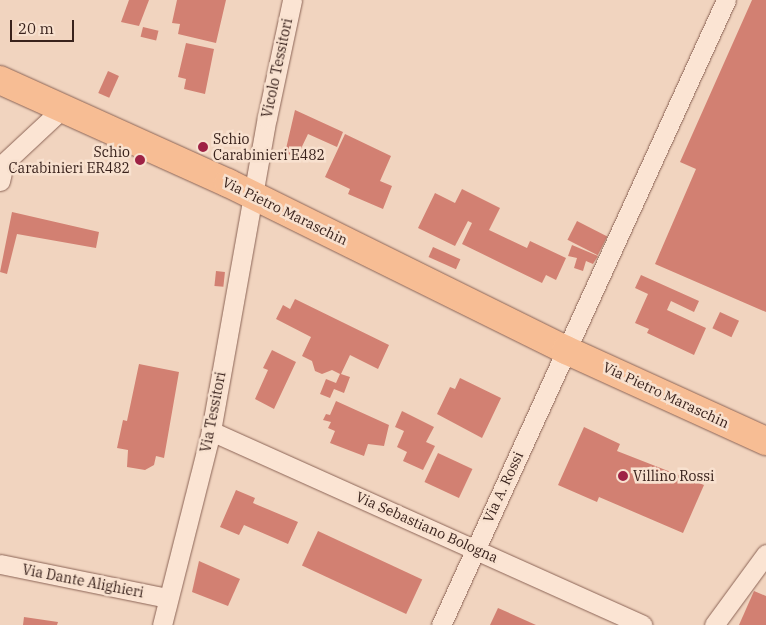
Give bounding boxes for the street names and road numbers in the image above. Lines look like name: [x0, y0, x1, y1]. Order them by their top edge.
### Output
street label: Vicolo Tessitori: [258, 17, 296, 119]
street label: Via Pietro Maraschin: [220, 173, 350, 249]
street label: Via Pietro Maraschin: [600, 358, 732, 432]
street label: Via Tessitori: [197, 370, 229, 454]
street label: Via A. Rossi: [479, 449, 527, 525]
street label: Via Sebastiano Bologna: [353, 488, 501, 566]
street label: Via Dante Alighieri: [21, 561, 145, 601]

